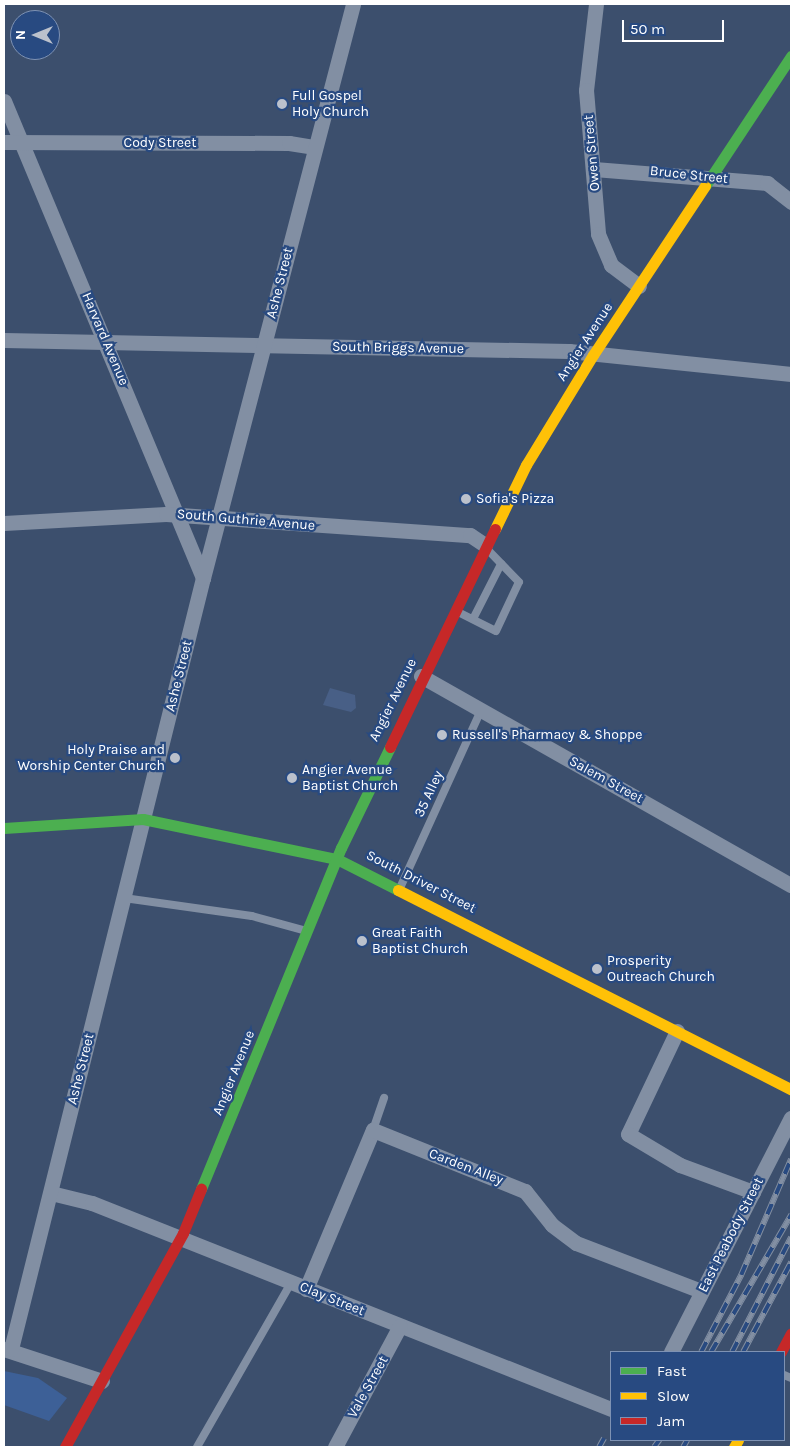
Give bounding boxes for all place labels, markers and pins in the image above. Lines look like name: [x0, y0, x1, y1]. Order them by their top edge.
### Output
place label: Full Gospel Holy Church: [292, 88, 369, 120]
marker: Full Gospel Holy Church: [276, 98, 288, 110]
place label: Sofia's Pizza: [476, 491, 554, 507]
marker: Sofia's Pizza: [460, 493, 472, 505]
place label: Russell's Pharmacy & Shoppe: [452, 727, 642, 743]
marker: Russell's Pharmacy & Shoppe: [436, 729, 448, 741]
place label: Holy Praise and Worship Center Church: [17, 742, 165, 774]
marker: Holy Praise and Worship Center Church: [169, 752, 181, 764]
place label: Angier Avenue Baptist Church: [302, 762, 398, 794]
marker: Angier Avenue Baptist Church: [286, 772, 298, 784]
place label: Great Faith Baptist Church: [372, 925, 468, 958]
marker: Great Faith Baptist Church: [356, 935, 368, 947]
place label: Prosperity Outreach Church: [607, 953, 715, 986]
marker: Prosperity Outreach Church: [591, 963, 603, 975]

